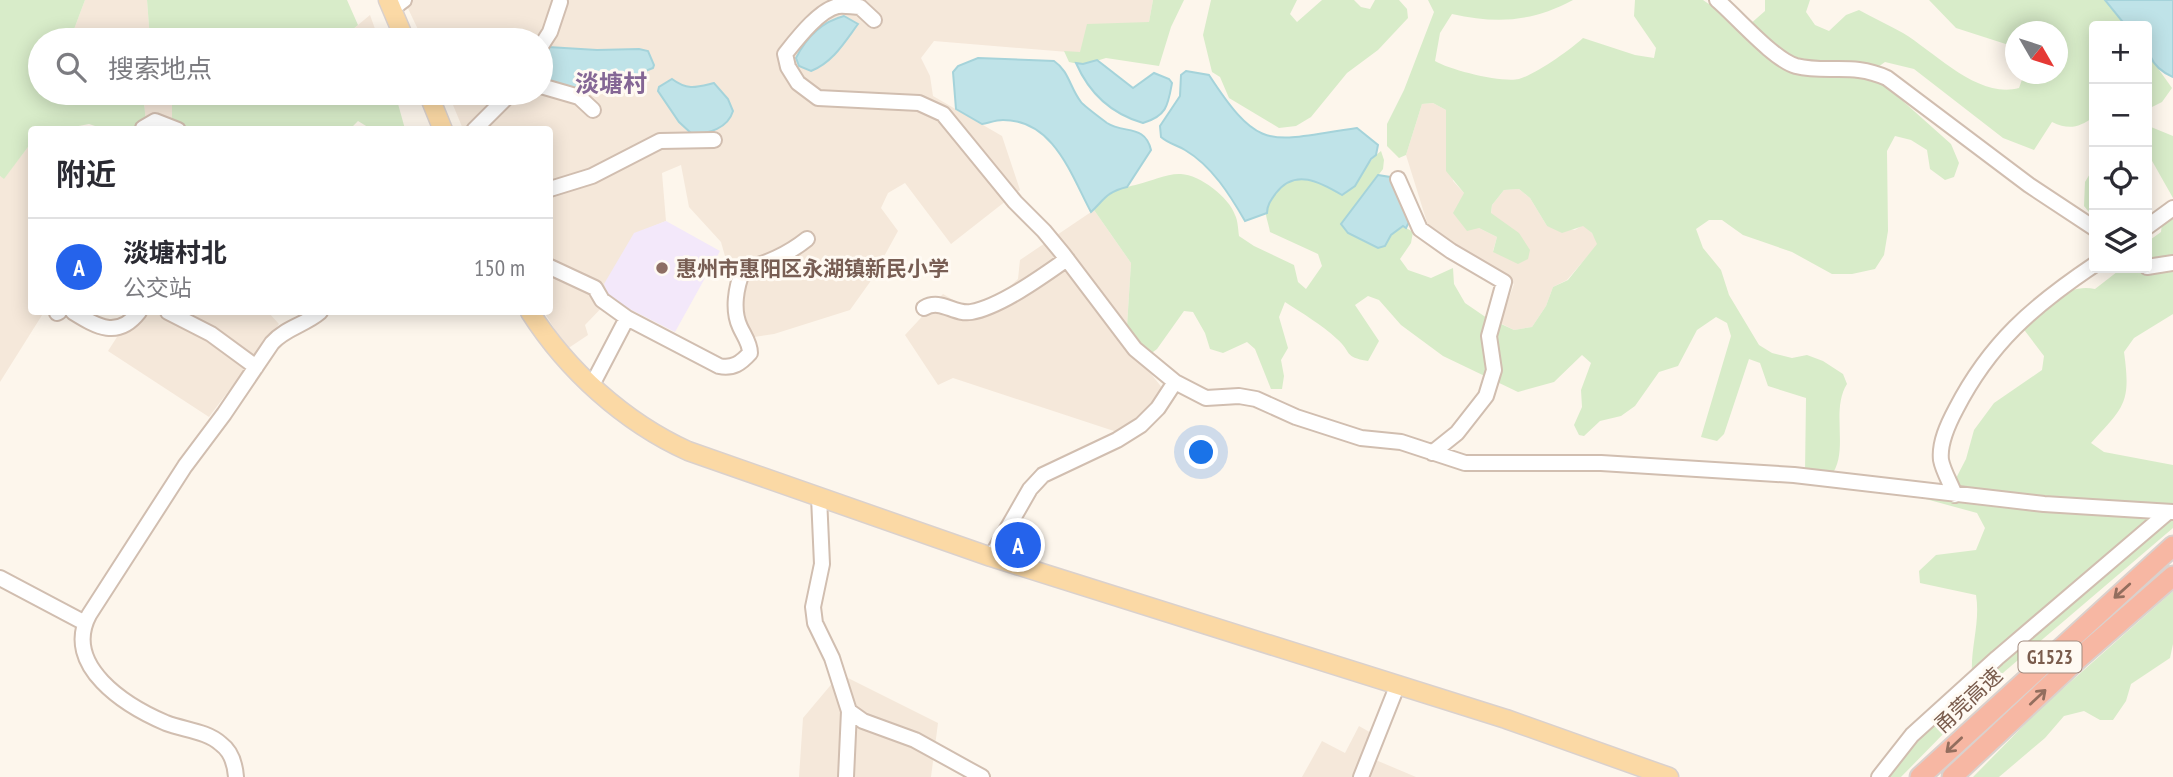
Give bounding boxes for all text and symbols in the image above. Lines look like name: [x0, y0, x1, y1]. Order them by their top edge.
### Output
north arrow: [2005, 21, 2068, 84]
map controls: [2089, 21, 2152, 273]
button: +: [2089, 21, 2152, 84]
search box: [28, 28, 553, 105]
icon: search: [52, 48, 90, 86]
text: 搜索地点: [108, 52, 212, 85]
district label: 淡塘村: [575, 68, 647, 99]
button: −: [2089, 84, 2152, 147]
button: locate: [2089, 147, 2152, 210]
text: 附近: [56, 154, 116, 193]
button: layers: [2089, 210, 2152, 273]
text: 淡塘村北: [123, 236, 227, 269]
text: A: [73, 253, 85, 282]
text: 150 m: [474, 253, 525, 282]
place label: 惠州市惠阳区永湖镇新民小学: [676, 255, 949, 282]
marker: 惠州市惠阳区永湖镇新民小学: [654, 260, 670, 276]
text: 公交站: [123, 273, 192, 302]
your location: [1184, 435, 1218, 469]
pin: A: [995, 519, 1041, 571]
one-way arrow: [2113, 583, 2131, 599]
road number: G1523: [2018, 642, 2082, 672]
street label: 甬莞高速: [1928, 661, 2008, 739]
one-way arrow: [2029, 688, 2046, 705]
one-way arrow: [1946, 736, 1963, 753]

